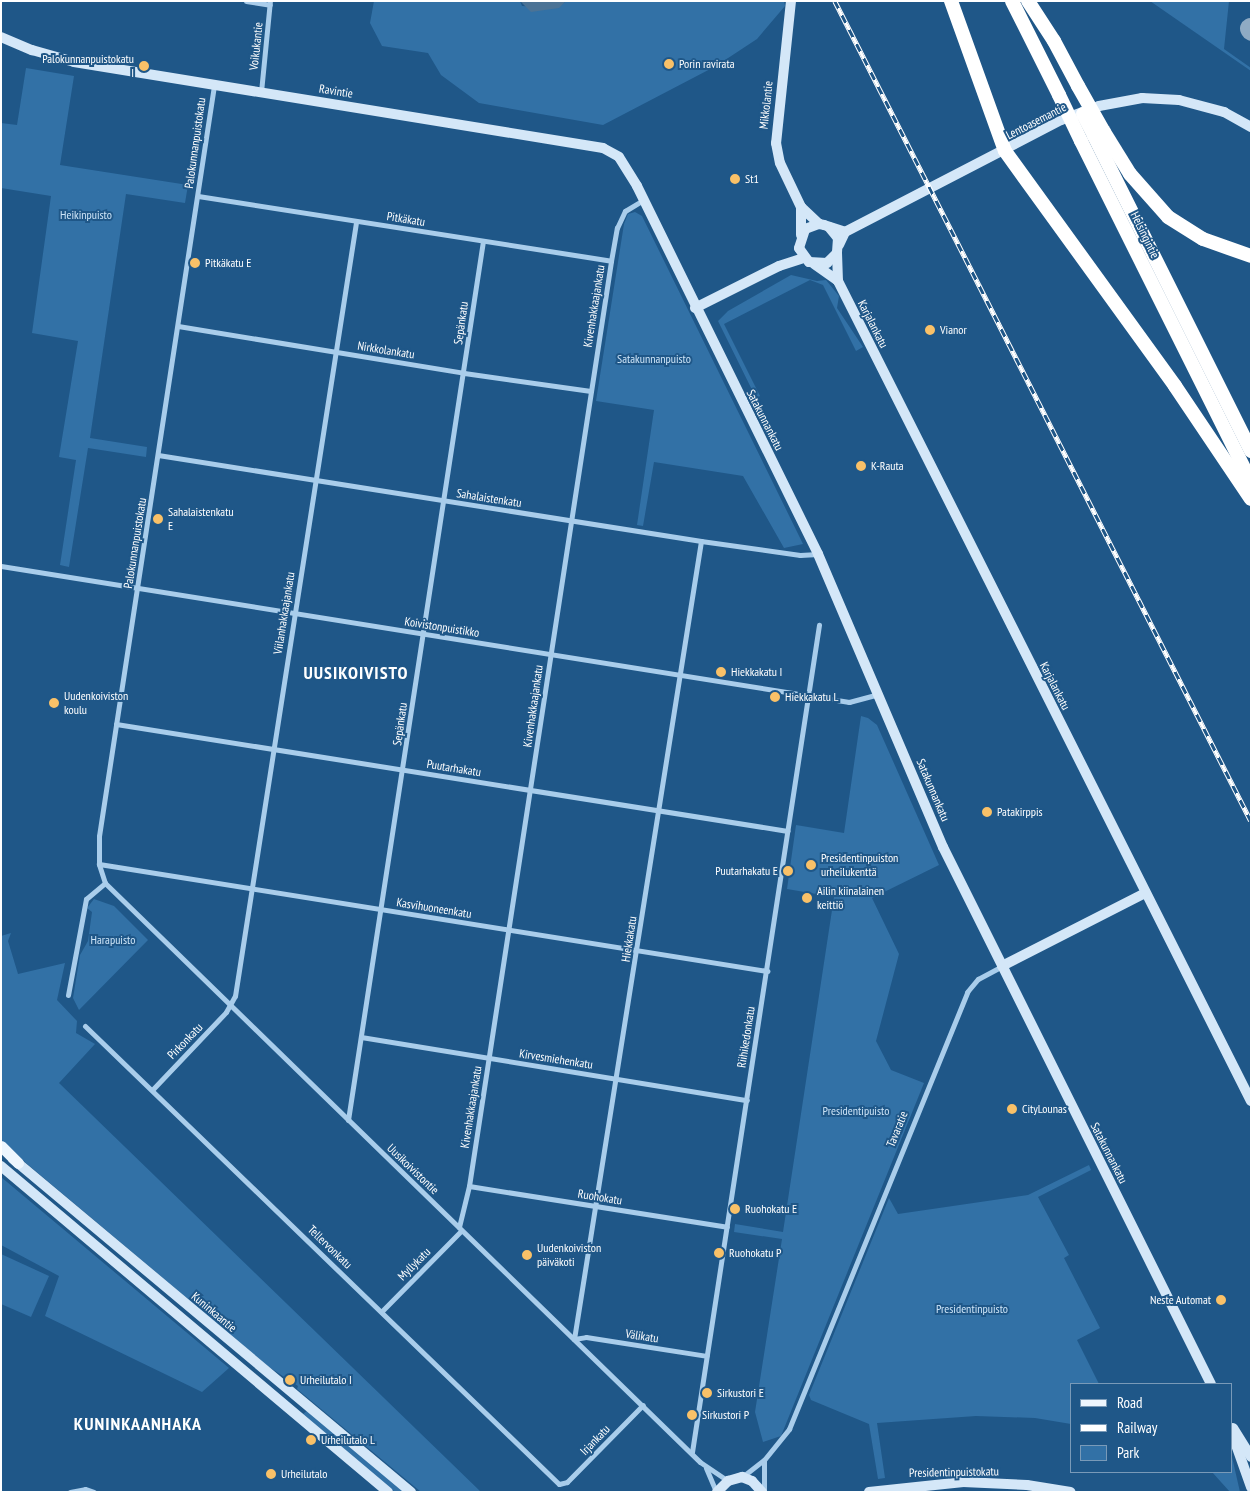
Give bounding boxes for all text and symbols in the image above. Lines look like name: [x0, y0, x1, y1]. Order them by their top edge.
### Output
street label: Voikukantie: [246, 21, 266, 71]
place label: Palokunnanpuistokatu I: [42, 52, 134, 80]
place label: Porin ravirata: [679, 57, 734, 71]
marker: Porin ravirata: [663, 58, 675, 70]
marker: Palokunnanpuistokatu I: [138, 60, 150, 72]
street label: Mikkolantie: [756, 80, 776, 130]
street label: Ravintie: [318, 81, 354, 101]
street label: Palokunnanpuistokatu: [181, 97, 209, 189]
street label: Lentoasemantie: [1003, 100, 1069, 142]
place label: St1: [745, 172, 759, 186]
marker: St1: [729, 173, 741, 185]
park label: Heikinpuisto: [60, 208, 112, 222]
street label: Pitkäkatu: [386, 209, 426, 229]
street label: Helsingintie: [1128, 209, 1162, 261]
place label: Pitkäkatu E: [205, 256, 251, 270]
marker: Pitkäkatu E: [189, 257, 201, 269]
street label: Kivenhakkaajankatu: [580, 264, 608, 348]
street label: Karjalankatu: [855, 298, 891, 350]
street label: Sepänkatu: [451, 301, 471, 345]
place label: Vianor: [940, 323, 967, 337]
marker: Vianor: [924, 324, 936, 336]
street label: Nirkkolankatu: [356, 338, 416, 362]
park label: Satakunnanpuisto: [617, 352, 691, 366]
street label: Satakunnankatu: [743, 387, 787, 453]
place label: K-Rauta: [871, 459, 904, 473]
marker: K-Rauta: [855, 460, 867, 472]
street label: Sahalaistenkatu: [455, 486, 523, 510]
street label: Palokunnanpuistokatu: [121, 497, 149, 589]
place label: Sahalaistenkatu E: [168, 505, 234, 533]
marker: Sahalaistenkatu E: [152, 513, 164, 525]
street label: Viilanhakkaajankatu: [270, 571, 298, 655]
street label: Koivistonpuistikko: [404, 614, 480, 640]
street label: Karjalankatu: [1037, 660, 1073, 712]
district label: UUSIKOIVISTO: [302, 662, 410, 684]
street label: Kivenhakkaajankatu: [520, 664, 546, 748]
place label: Hiekkakatu I: [731, 665, 782, 679]
marker: Hiekkakatu I: [715, 666, 727, 678]
place label: Uudenkoiviston koulu: [64, 689, 128, 717]
place label: Hiekkakatu L: [785, 690, 839, 704]
marker: Hiekkakatu L: [769, 691, 781, 703]
marker: Uudenkoiviston koulu: [48, 697, 60, 709]
street label: Sepänkatu: [390, 702, 410, 746]
street label: Puutarhakatu: [426, 757, 482, 779]
street label: Satakunnankatu: [913, 757, 953, 823]
place label: Patakirppis: [997, 805, 1043, 819]
marker: Patakirppis: [981, 806, 993, 818]
place label: Presidentinpuiston urheilukenttä: [821, 851, 898, 879]
marker: Presidentinpuiston urheilukenttä: [805, 859, 817, 871]
place label: Puutarhakatu E: [715, 864, 778, 878]
marker: Puutarhakatu E: [782, 865, 794, 877]
place label: Ailin kiinalainen keittiö: [817, 884, 884, 912]
marker: Ailin kiinalainen keittiö: [801, 892, 813, 904]
street label: Kasvihuoneenkatu: [395, 895, 473, 921]
street label: Hiekkakatu: [618, 915, 640, 963]
park label: Harapuisto: [91, 933, 135, 947]
street label: Riihikedonkatu: [734, 1005, 758, 1069]
street label: Pirkonkatu: [164, 1020, 206, 1062]
street label: Kirvesmiehenkatu: [518, 1046, 594, 1072]
street label: Kivenhakkaajankatu: [457, 1065, 485, 1149]
place label: CityLounas: [1022, 1102, 1067, 1116]
marker: CityLounas: [1006, 1103, 1018, 1115]
park label: Presidentipuisto: [823, 1104, 889, 1118]
street label: Tavaratie: [883, 1109, 911, 1149]
street label: Satakunnankatu: [1087, 1120, 1131, 1186]
street label: Uusikoivistontie: [384, 1141, 442, 1197]
street label: Ruohokatu: [577, 1186, 623, 1208]
place label: Ruohokatu E: [745, 1202, 797, 1216]
marker: Ruohokatu E: [729, 1203, 741, 1215]
street label: Tellervonkatu: [305, 1222, 355, 1272]
place label: Uudenkoiviston päiväkoti: [537, 1241, 601, 1269]
street label: Myllykatu: [395, 1245, 433, 1283]
place label: Ruohokatu P: [729, 1246, 782, 1260]
marker: Ruohokatu P: [713, 1247, 725, 1259]
marker: Uudenkoiviston päiväkoti: [521, 1249, 533, 1261]
street label: Kuninkaantie: [189, 1289, 239, 1335]
place label: Neste Automat: [1150, 1293, 1211, 1307]
marker: Neste Automat: [1215, 1294, 1227, 1306]
park label: Presidentinpuisto: [936, 1302, 1008, 1316]
street label: Välikatu: [624, 1326, 660, 1346]
place label: Urheilutalo I: [300, 1373, 352, 1387]
marker: Urheilutalo I: [284, 1374, 296, 1386]
legend: [1070, 1383, 1232, 1473]
place label: Sirkustori E: [717, 1386, 764, 1400]
marker: Sirkustori E: [701, 1387, 713, 1399]
text: Road: [1117, 1393, 1143, 1412]
place label: Sirkustori P: [702, 1408, 749, 1422]
marker: Sirkustori P: [686, 1409, 698, 1421]
district label: KUNINKAANHAKA: [72, 1413, 204, 1435]
text: Railway: [1117, 1418, 1157, 1437]
street label: Irjankatu: [577, 1422, 613, 1458]
place label: Urheilutalo L: [321, 1433, 375, 1447]
marker: Urheilutalo L: [305, 1434, 317, 1446]
text: Park: [1117, 1443, 1139, 1462]
street label: Presidentinpuistokatu: [909, 1464, 999, 1480]
place label: Urheilutalo: [281, 1467, 327, 1481]
marker: Urheilutalo: [265, 1468, 277, 1480]

